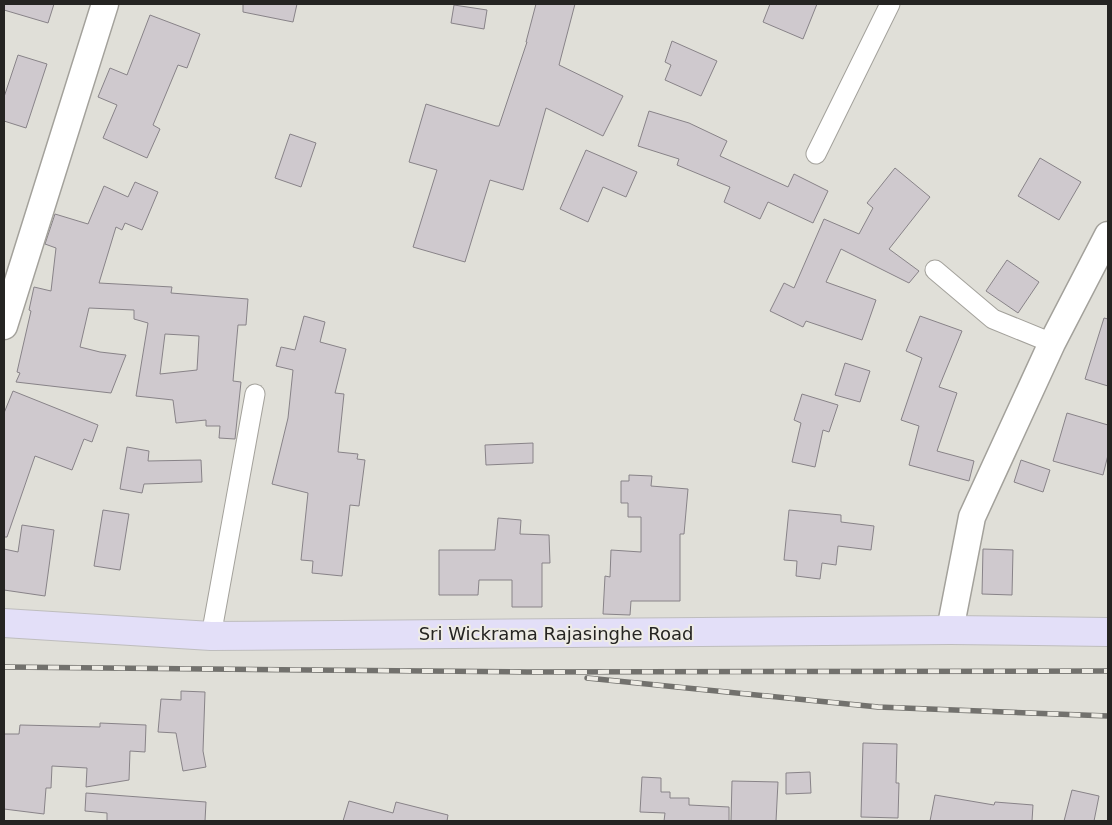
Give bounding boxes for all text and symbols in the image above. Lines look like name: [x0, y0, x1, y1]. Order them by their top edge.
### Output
street label: Sri Wickrama Rajasinghe Road: [419, 623, 693, 644]

